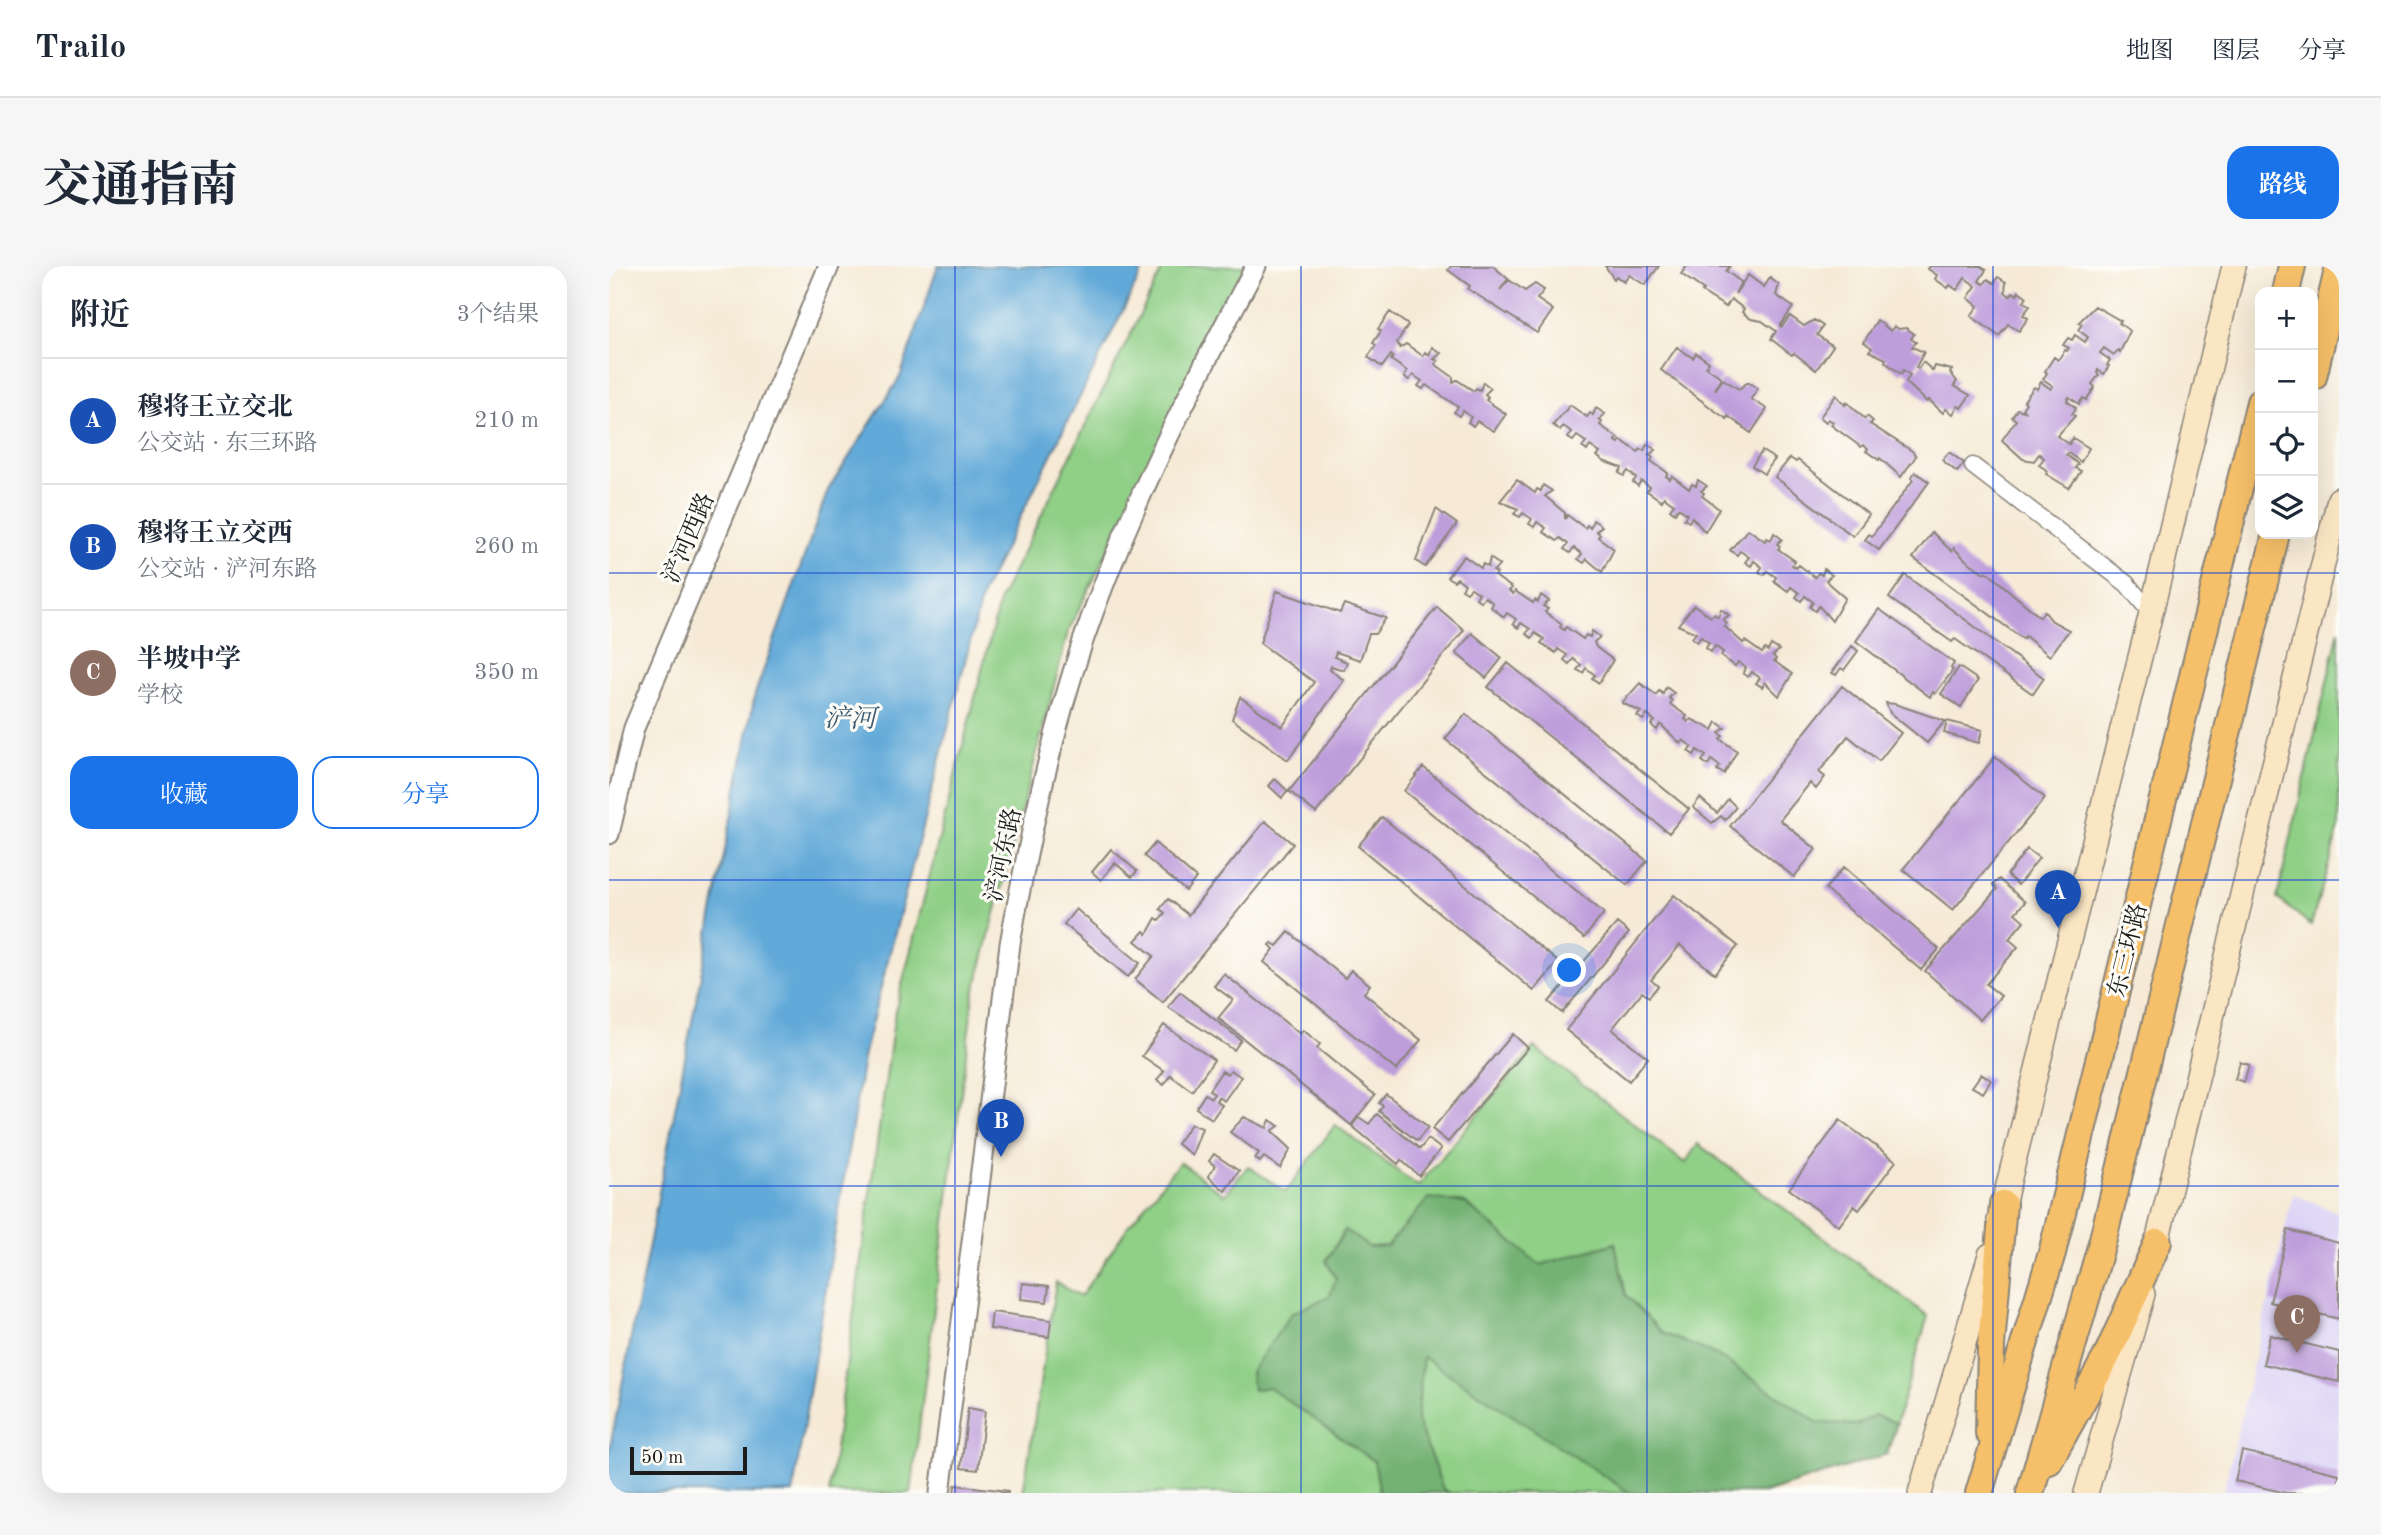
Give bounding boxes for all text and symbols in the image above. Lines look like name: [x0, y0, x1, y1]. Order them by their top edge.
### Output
text: Trailo: [35, 32, 126, 65]
text: 地图: [2126, 40, 2174, 64]
text: 图层: [2212, 40, 2260, 64]
text: 分享: [2298, 40, 2346, 64]
button: 路线: [2227, 146, 2339, 219]
text: 交通指南: [42, 164, 238, 213]
map controls: [2255, 287, 2318, 539]
button: +: [2255, 287, 2318, 350]
text: 附近: [70, 301, 130, 331]
text: 3个结果: [457, 303, 539, 326]
button: −: [2255, 350, 2318, 413]
text: 穆将王立交北: [137, 395, 293, 421]
text: A: [84, 409, 102, 432]
text: 210 m: [474, 409, 539, 432]
button: locate: [2255, 413, 2318, 476]
text: 公交站 · 东三环路: [137, 432, 317, 455]
button: layers: [2255, 476, 2318, 539]
street label: 浐河西路: [657, 489, 720, 588]
text: 穆将王立交西: [137, 521, 293, 547]
text: B: [85, 535, 101, 558]
text: 260 m: [474, 535, 539, 558]
text: 公交站 · 浐河东路: [137, 558, 317, 581]
text: 半坡中学: [137, 647, 241, 673]
text: C: [85, 661, 101, 684]
text: 350 m: [474, 661, 539, 684]
text: 学校: [137, 684, 183, 707]
water label: 浐河: [824, 705, 880, 733]
button: 收藏: [70, 756, 298, 829]
button: 分享: [312, 756, 539, 829]
street label: 浐河东路: [980, 805, 1027, 905]
pin: A: [2035, 870, 2081, 928]
street label: 东三环路: [2103, 900, 2152, 1000]
your location: [1552, 953, 1586, 987]
pin: B: [978, 1099, 1024, 1157]
pin: C: [2274, 1295, 2320, 1353]
scale bar: [630, 1444, 747, 1476]
text: 50 m: [641, 1449, 683, 1468]

